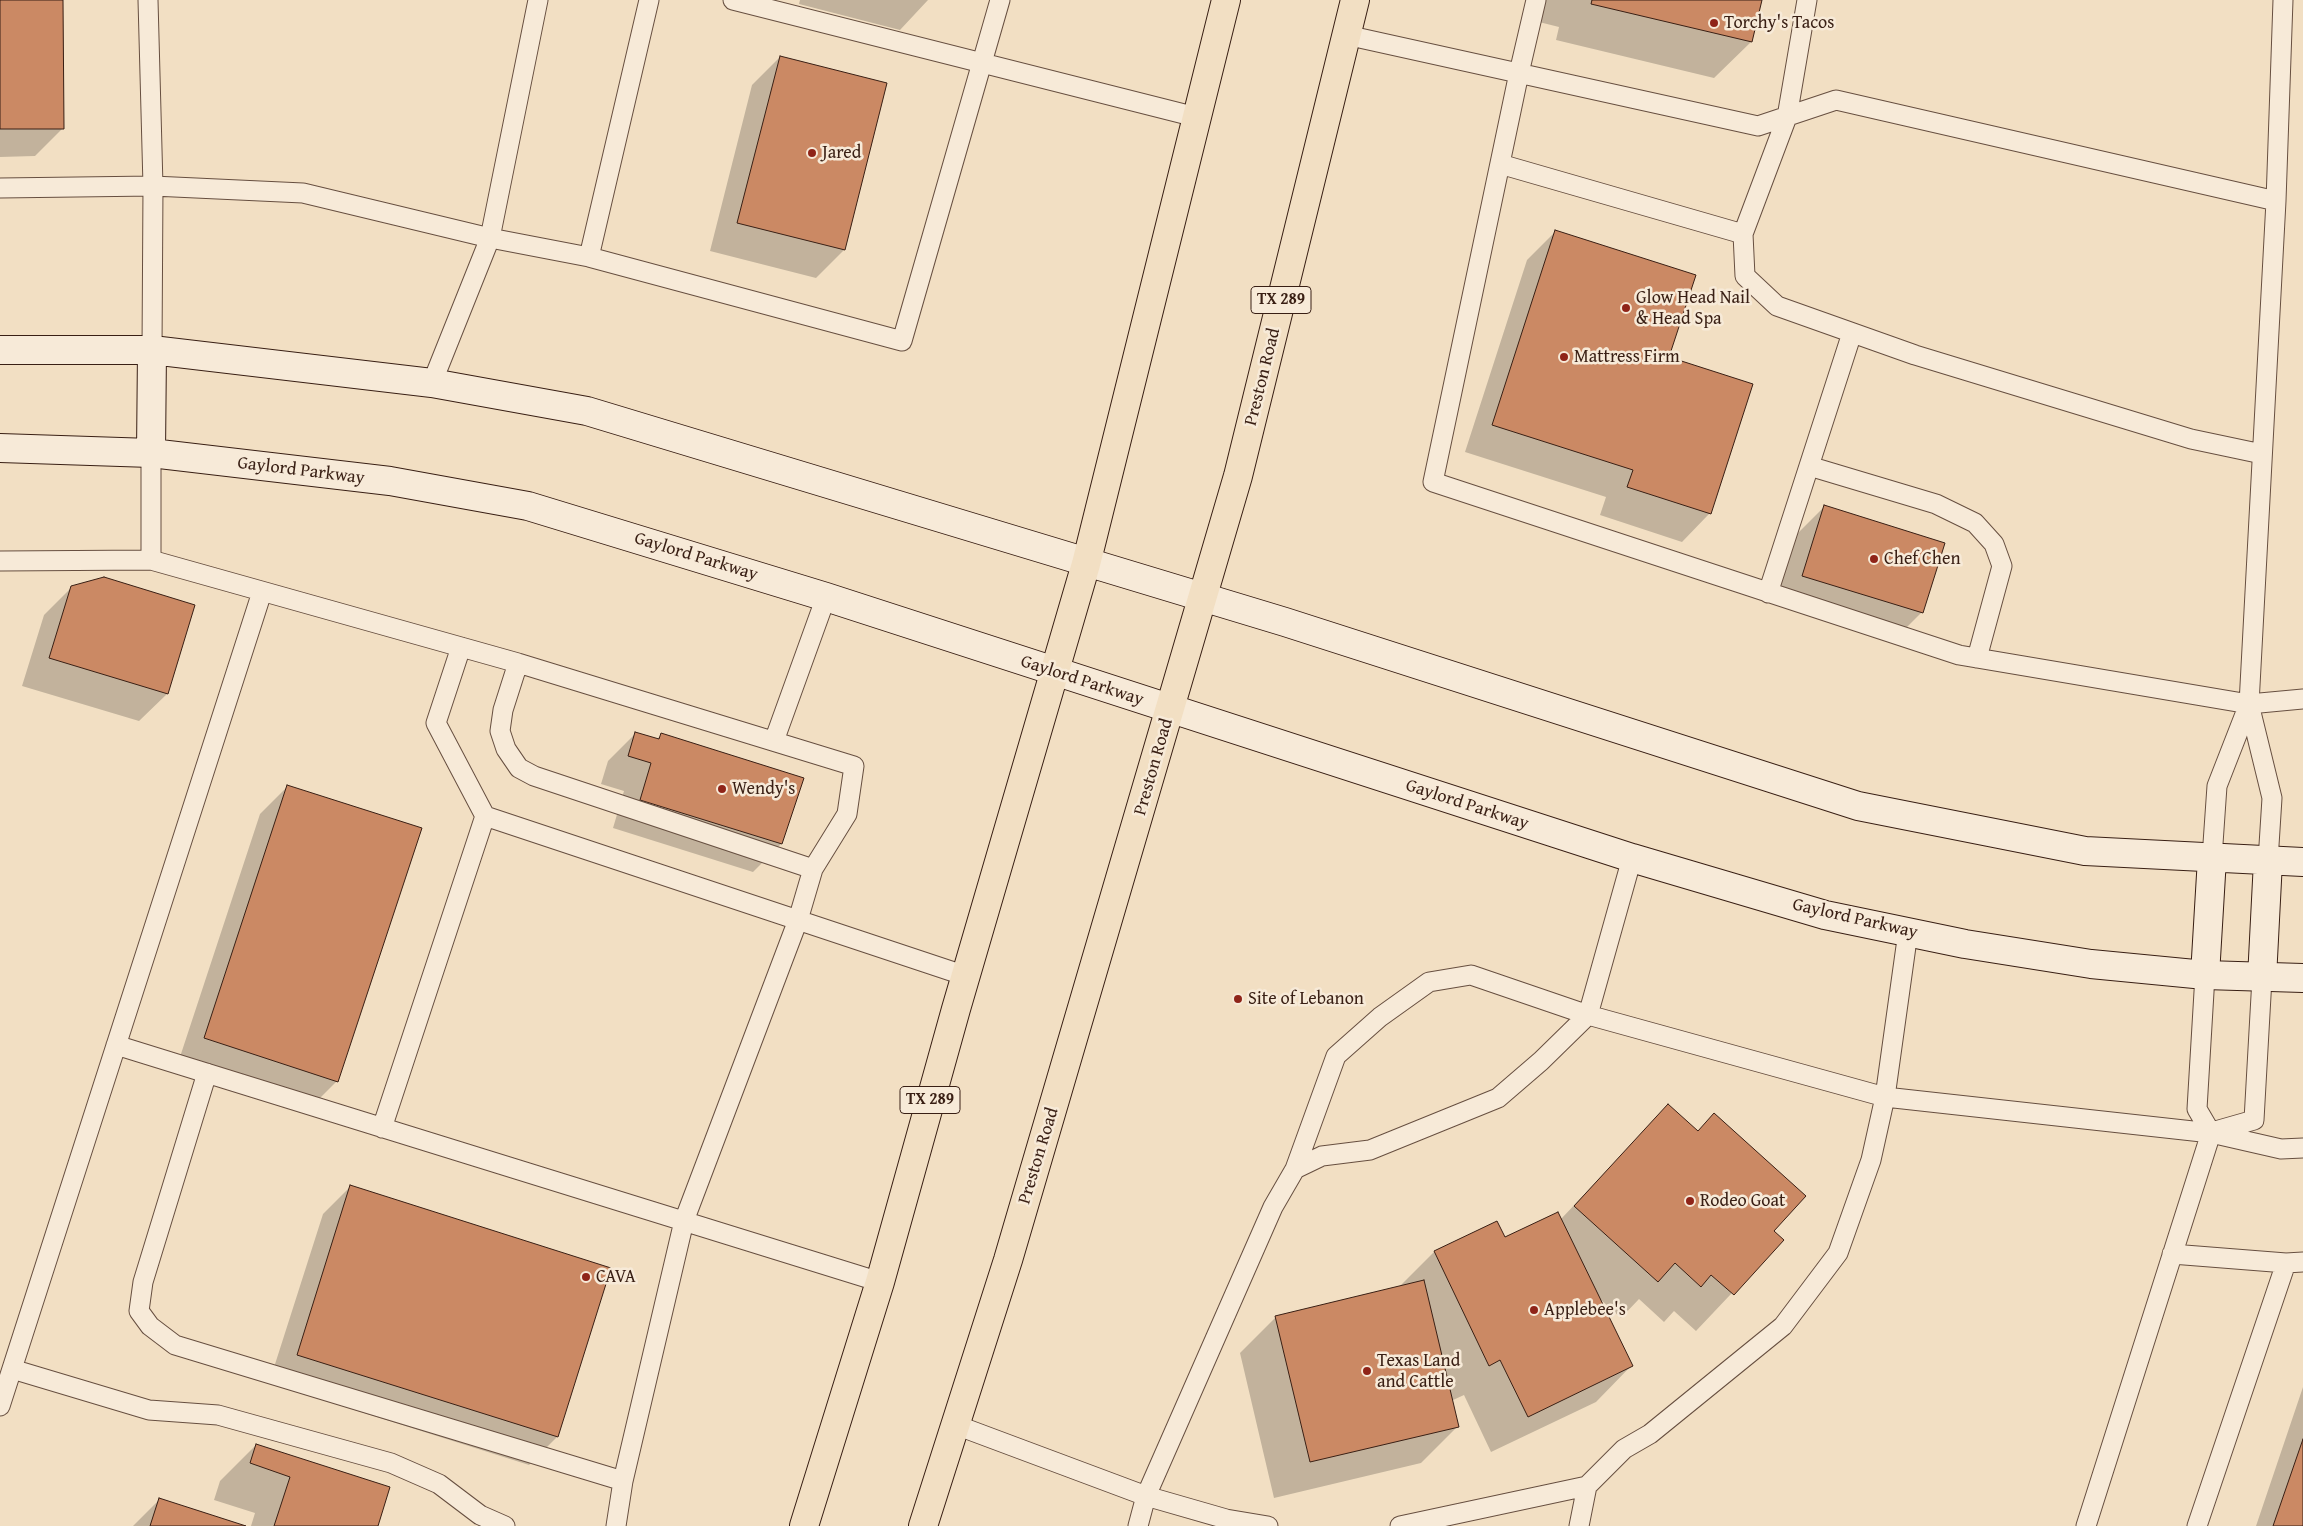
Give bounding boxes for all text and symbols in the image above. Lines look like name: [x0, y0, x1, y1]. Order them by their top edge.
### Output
place label: Torchy's Tacos: [1724, 12, 1834, 34]
marker: Torchy's Tacos: [1708, 17, 1720, 29]
place label: Jared: [822, 142, 861, 164]
marker: Jared: [806, 147, 818, 159]
road number: TX 289: [1251, 286, 1311, 314]
place label: Glow Head Nail & Head Spa: [1636, 287, 1750, 330]
marker: Glow Head Nail & Head Spa: [1620, 302, 1632, 314]
street label: Preston Road: [1240, 326, 1286, 428]
place label: Mattress Firm: [1574, 346, 1680, 368]
marker: Mattress Firm: [1558, 351, 1570, 363]
street label: Gaylord Parkway: [236, 452, 366, 490]
street label: Gaylord Parkway: [632, 528, 760, 586]
place label: Chef Chen: [1884, 548, 1961, 570]
marker: Chef Chen: [1868, 553, 1880, 565]
street label: Gaylord Parkway: [1018, 651, 1146, 711]
street label: Preston Road: [1130, 716, 1178, 818]
street label: Gaylord Parkway: [1403, 775, 1531, 835]
place label: Wendy's: [732, 778, 796, 800]
marker: Wendy's: [716, 783, 728, 795]
street label: Gaylord Parkway: [1790, 894, 1920, 944]
place label: Site of Lebanon: [1248, 988, 1364, 1010]
marker: Site of Lebanon: [1232, 993, 1244, 1005]
road number: TX 289: [900, 1086, 960, 1114]
street label: Preston Road: [1014, 1105, 1064, 1207]
place label: Rodeo Goat: [1700, 1190, 1785, 1212]
marker: Rodeo Goat: [1684, 1195, 1696, 1207]
place label: CAVA: [596, 1266, 636, 1288]
marker: CAVA: [580, 1271, 592, 1283]
place label: Applebee's: [1544, 1299, 1626, 1321]
marker: Applebee's: [1528, 1304, 1540, 1316]
place label: Texas Land and Cattle: [1377, 1350, 1460, 1392]
marker: Texas Land and Cattle: [1361, 1365, 1373, 1377]

